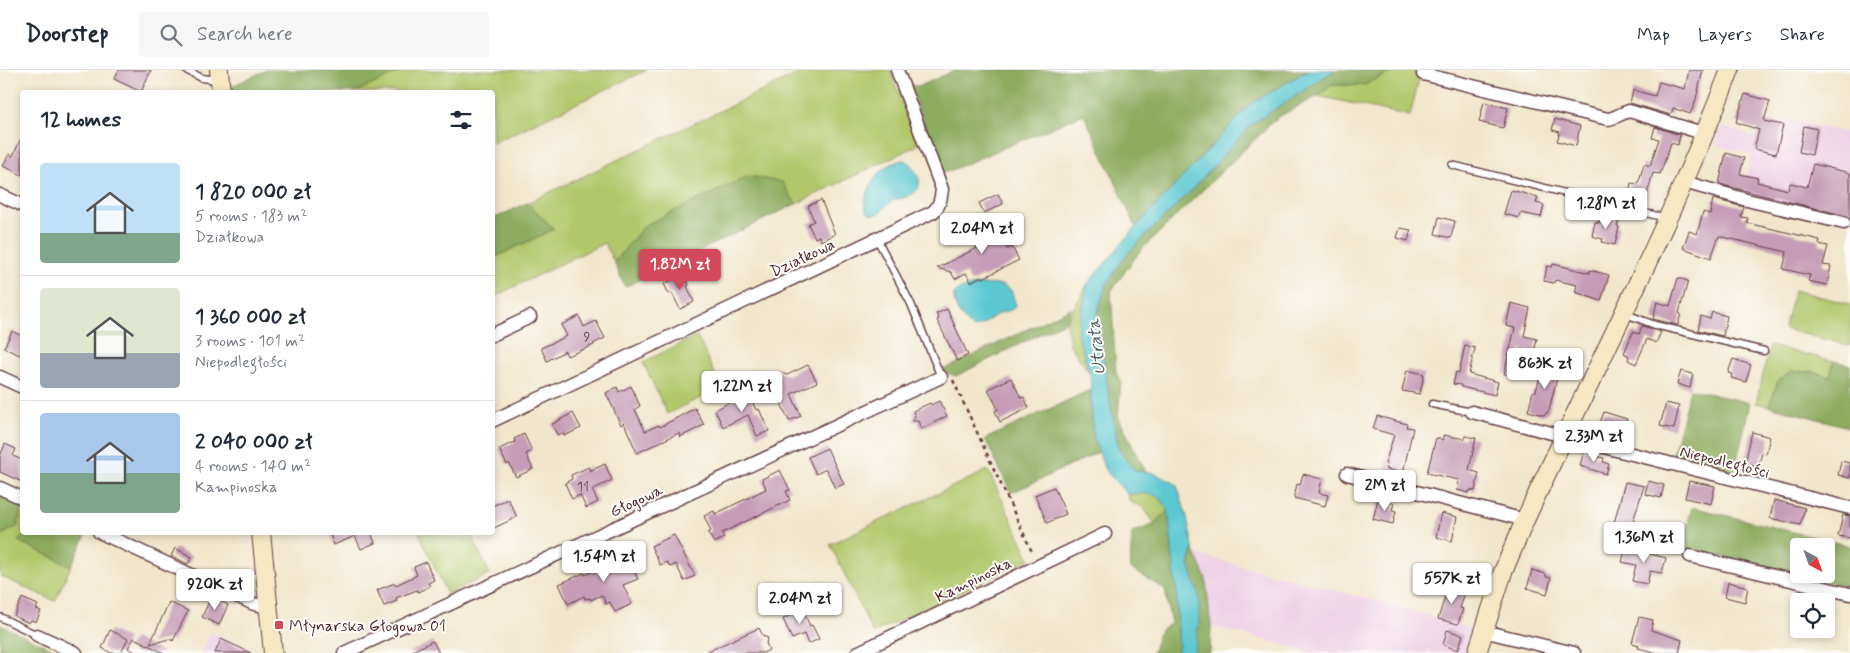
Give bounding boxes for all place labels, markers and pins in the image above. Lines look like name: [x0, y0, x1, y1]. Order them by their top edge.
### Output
pin: 1.28M zł: [1554, 188, 1658, 230]
pin: 2.04M zł: [930, 212, 1034, 255]
pin: 1.82M zł: [628, 248, 732, 291]
pin: 863K zł: [1499, 348, 1591, 390]
pin: 1.22M zł: [690, 370, 794, 413]
pin: 2.33M zł: [1542, 420, 1646, 463]
pin: 2M zł: [1350, 470, 1420, 512]
pin: 1.36M zł: [1592, 522, 1696, 564]
pin: 1.54M zł: [552, 540, 656, 583]
pin: 557K zł: [1406, 562, 1498, 605]
pin: 920K zł: [169, 568, 261, 611]
pin: 2.04M zł: [748, 582, 852, 625]
place label: Młynarska Głogowa 01: [289, 616, 446, 637]
marker: Młynarska Głogowa 01: [273, 619, 285, 631]

